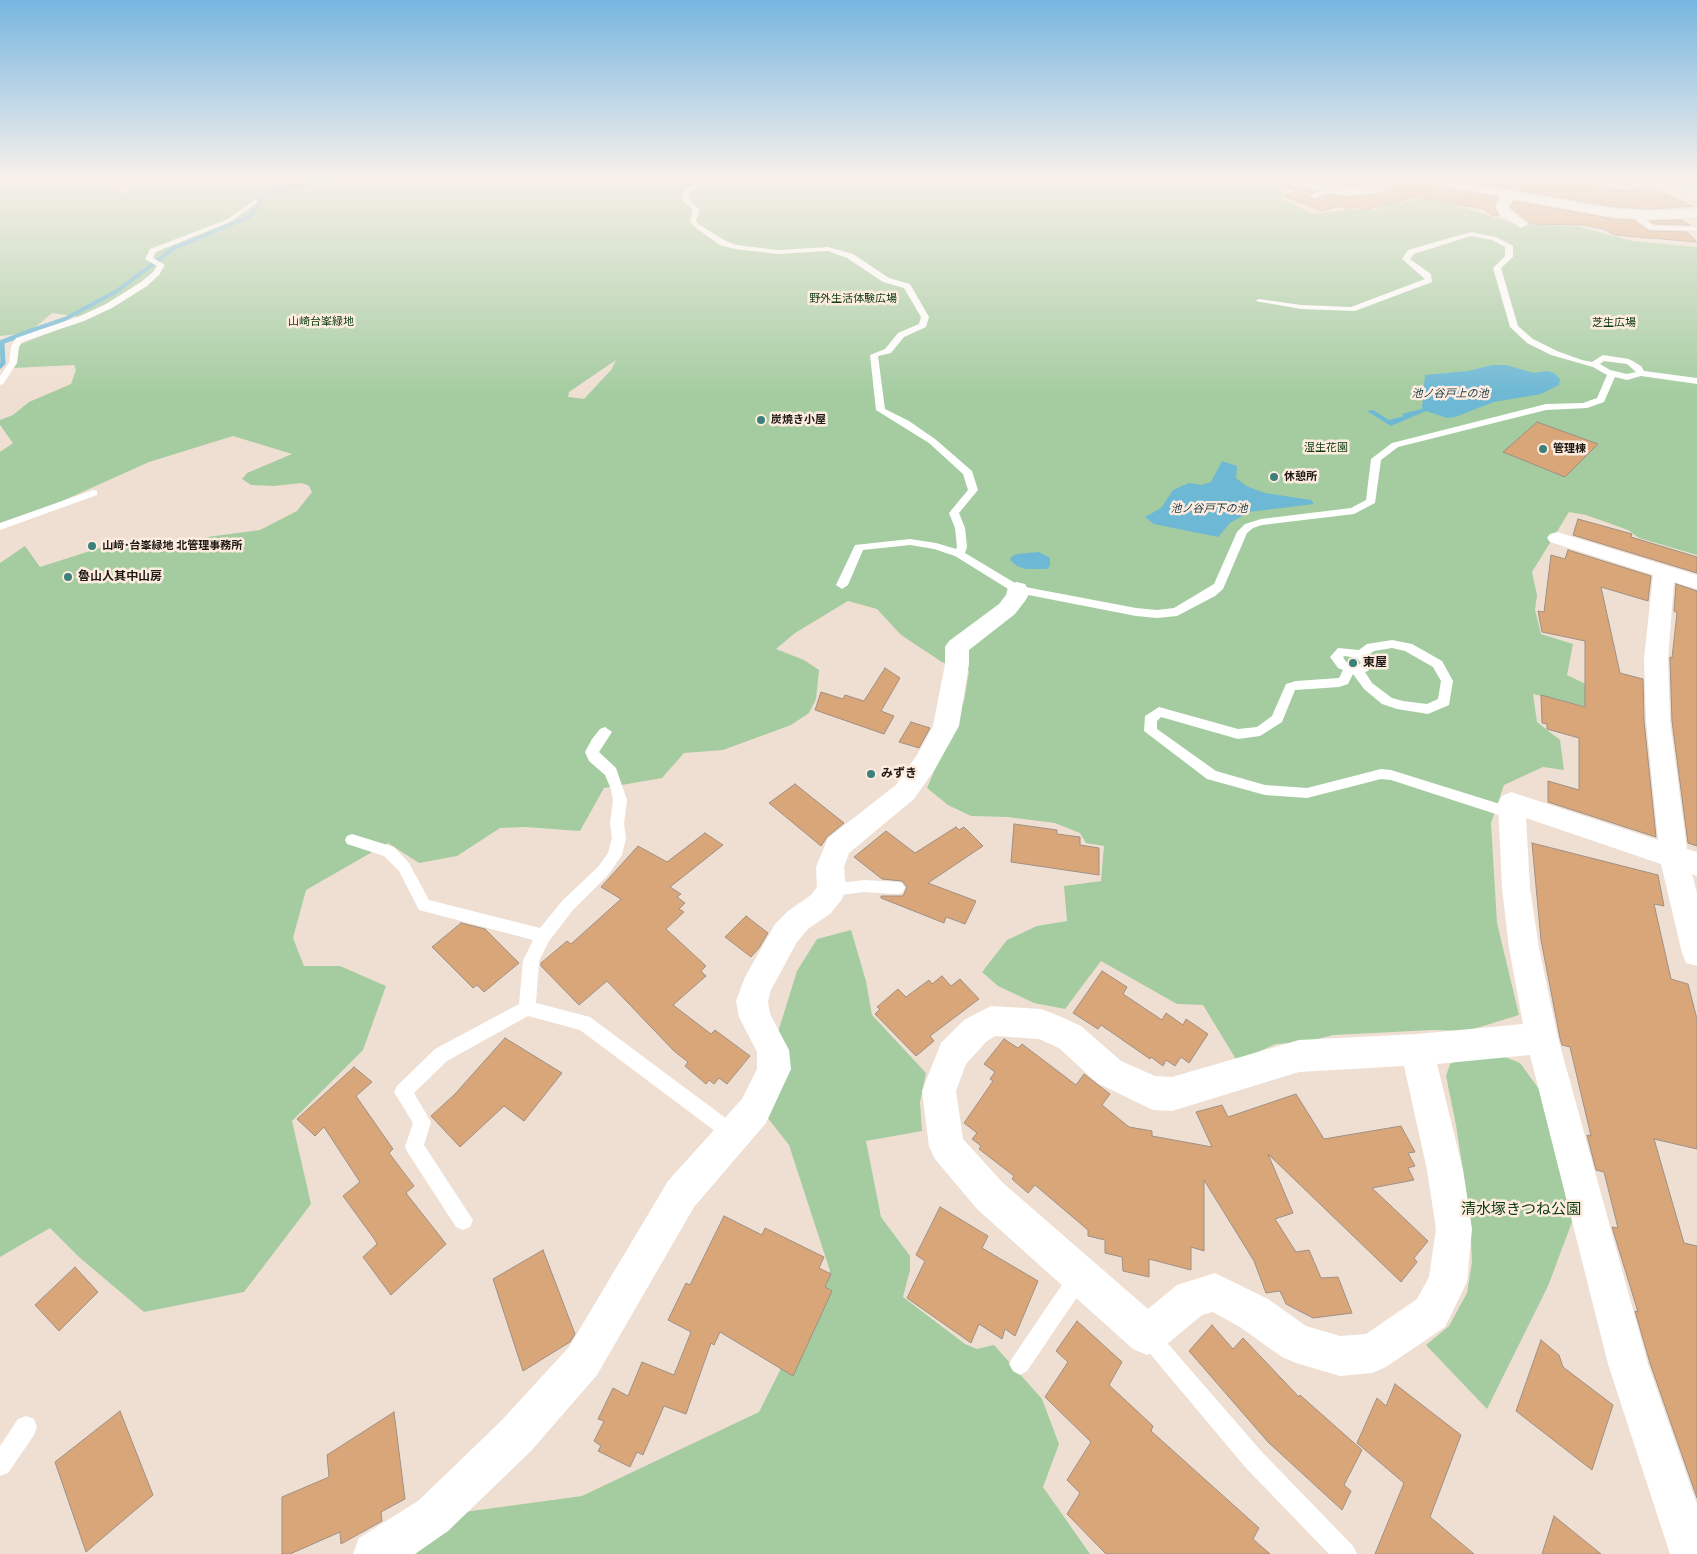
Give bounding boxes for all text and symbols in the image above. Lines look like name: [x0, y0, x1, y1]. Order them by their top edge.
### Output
park label: 野外生活体験広場: [809, 292, 897, 306]
park label: 山崎台峯緑地: [288, 315, 354, 329]
park label: 芝生広場: [1592, 316, 1636, 330]
water label: 池ノ谷戸上の池: [1412, 387, 1488, 401]
place label: 炭焼き小屋: [771, 413, 826, 427]
marker: 炭焼き小屋: [755, 414, 767, 426]
park label: 湿生花園: [1304, 441, 1348, 455]
place label: 管理棟: [1553, 442, 1586, 456]
marker: 管理棟: [1537, 443, 1549, 455]
place label: 休憩所: [1284, 470, 1317, 484]
marker: 休憩所: [1268, 471, 1280, 483]
water label: 池ノ谷戸下の池: [1171, 502, 1247, 516]
place label: 山﨑･台峯緑地 北管理事務所: [102, 539, 242, 553]
marker: 山﨑･台峯緑地 北管理事務所: [86, 540, 98, 552]
place label: 魯山人其中山房: [78, 570, 162, 584]
marker: 魯山人其中山房: [62, 571, 74, 583]
place label: 東屋: [1363, 656, 1387, 670]
marker: 東屋: [1347, 657, 1359, 669]
place label: みずき: [881, 767, 917, 781]
marker: みずき: [865, 768, 877, 780]
park label: 清水塚きつね公園: [1461, 1201, 1581, 1219]

